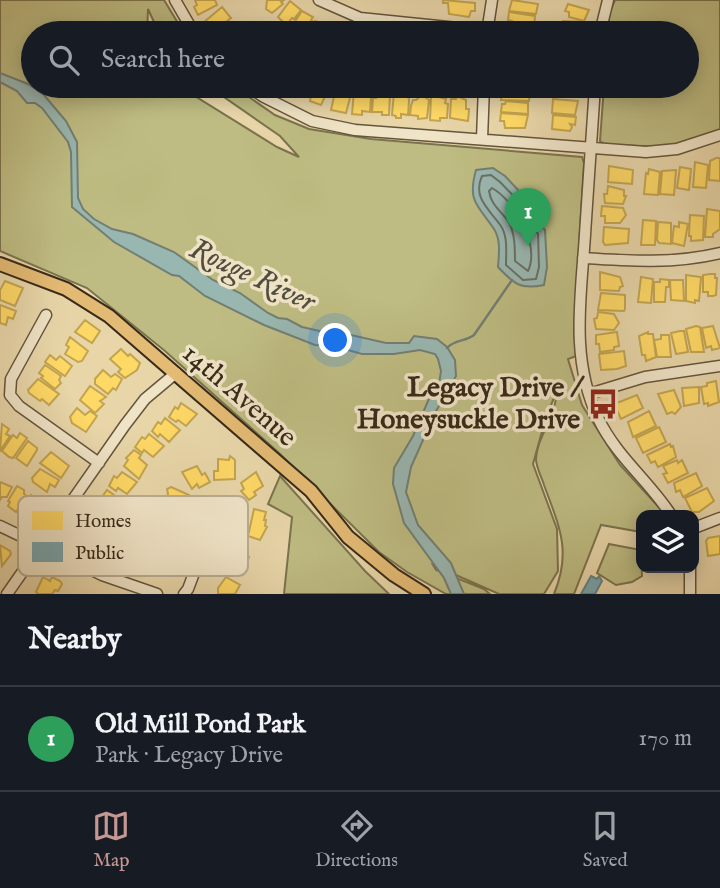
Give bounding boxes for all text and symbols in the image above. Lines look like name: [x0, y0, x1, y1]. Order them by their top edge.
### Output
search box: [21, 21, 699, 98]
icon: search: [45, 41, 83, 79]
text: Search here: [101, 43, 225, 76]
pin: 1: [505, 188, 551, 246]
water label: Rouge River: [183, 230, 322, 322]
your location: [318, 323, 352, 357]
street label: 14th Avenue: [175, 337, 304, 455]
place label: Legacy Drive / Honeysuckle Drive: [357, 371, 585, 438]
bus stop icon: Legacy Drive / Honeysuckle Drive: [586, 387, 620, 421]
legend: [18, 496, 248, 576]
text: Homes: [75, 510, 131, 534]
map controls: [636, 510, 699, 573]
button: layers: [636, 510, 699, 573]
text: Public: [75, 542, 124, 566]
text: Nearby: [28, 621, 121, 659]
text: Old Mill Pond Park: [95, 708, 306, 741]
text: 1: [47, 724, 55, 753]
text: 170 m: [639, 724, 692, 753]
text: Park · Legacy Drive: [95, 741, 283, 770]
tab: Map: [92, 807, 130, 873]
tab: Directions: [315, 807, 398, 873]
tab: Saved: [583, 807, 628, 873]

